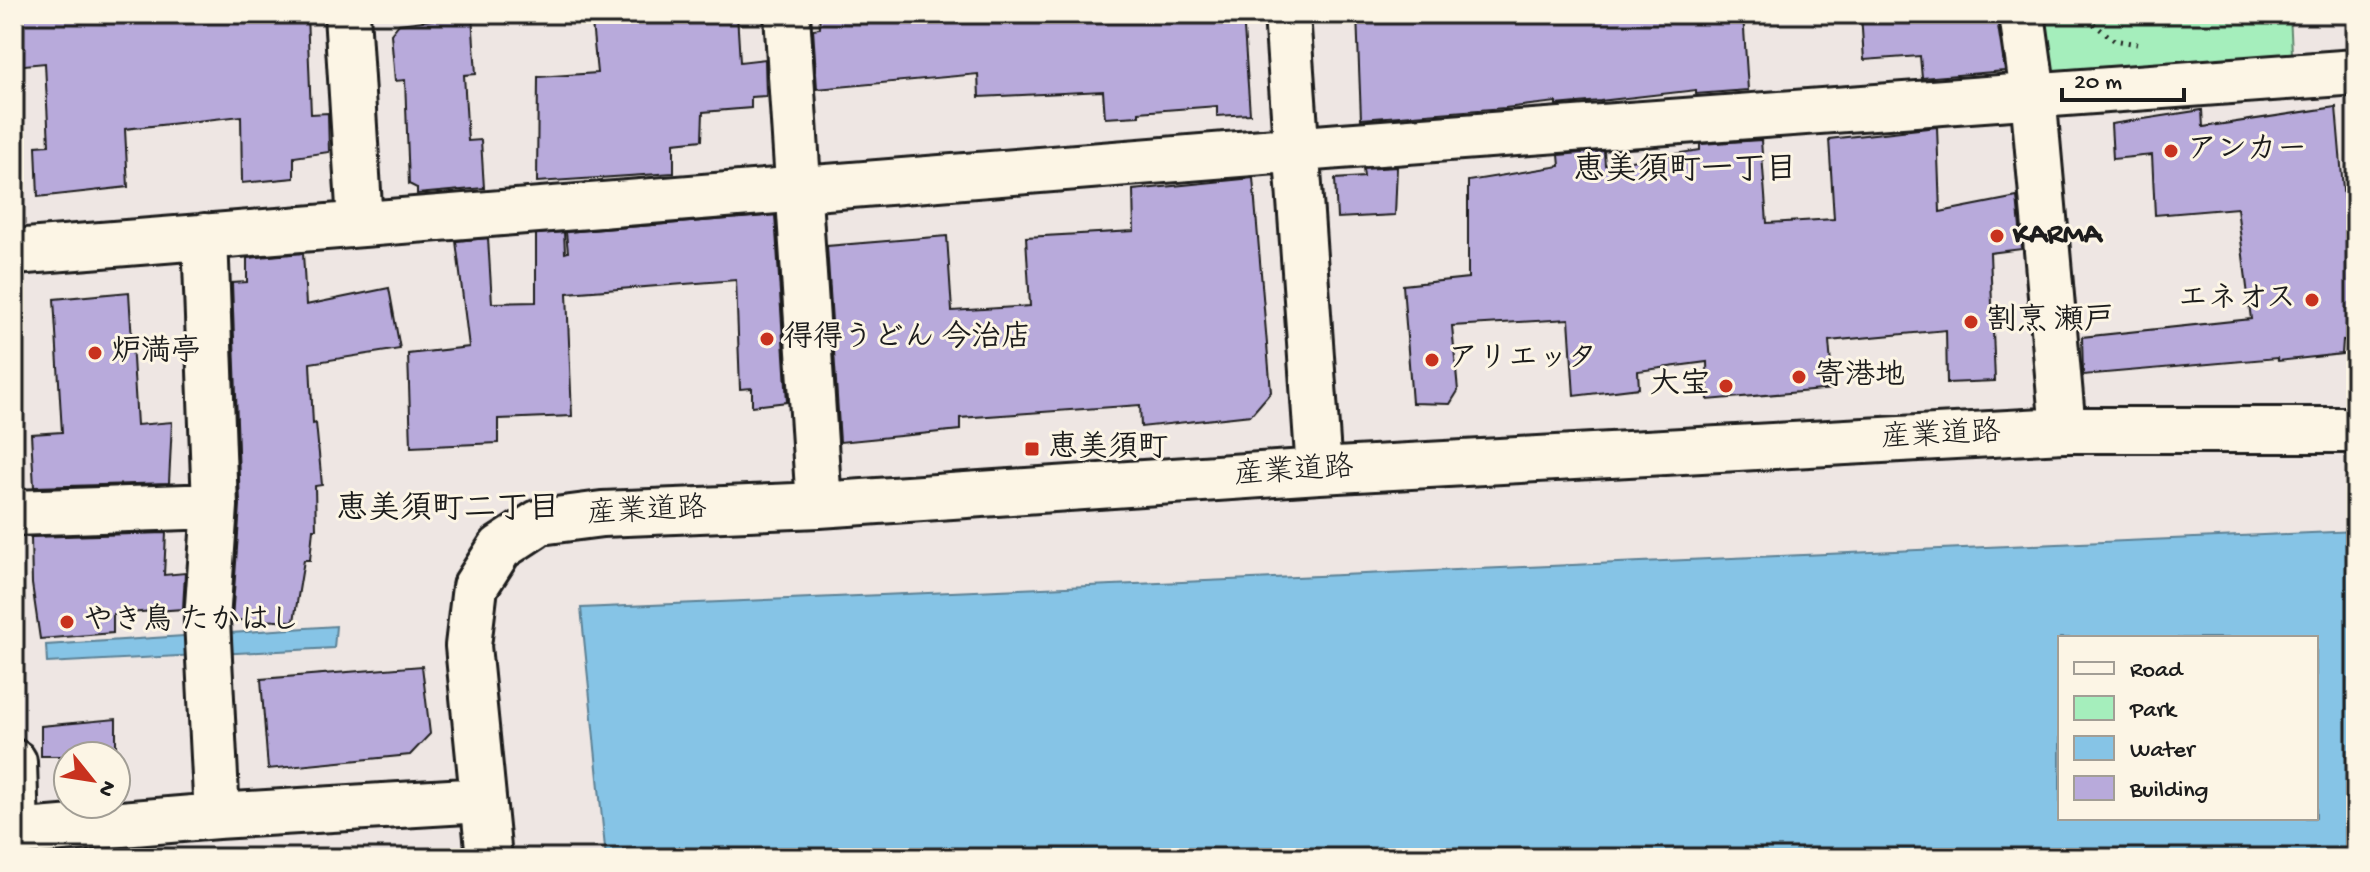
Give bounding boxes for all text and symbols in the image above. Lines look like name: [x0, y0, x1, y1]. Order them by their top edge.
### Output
scale bar: [2062, 52, 2184, 102]
text: 20 m: [2074, 69, 2122, 98]
place label: アンカー: [2187, 134, 2307, 169]
marker: アンカー: [2162, 142, 2180, 160]
district label: 恵美須町一丁目: [1573, 151, 1797, 191]
place label: KARMA: [2012, 219, 2104, 254]
marker: KARMA: [1988, 227, 2006, 245]
place label: エネオス: [2178, 283, 2296, 318]
marker: エネオス: [2303, 291, 2321, 309]
place label: 割烹 瀬戸: [1987, 303, 2114, 340]
marker: 割烹 瀬戸: [1962, 313, 1980, 331]
place label: 得得うどん 今治店: [783, 320, 1031, 357]
marker: 得得うどん 今治店: [758, 330, 776, 348]
place label: 炉満亭: [111, 334, 201, 371]
place label: アリエッタ: [1448, 343, 1597, 378]
marker: 炉満亭: [86, 344, 104, 362]
marker: アリエッタ: [1423, 351, 1441, 369]
place label: 寄港地: [1815, 358, 1905, 395]
place label: 大宝: [1650, 368, 1710, 404]
marker: 寄港地: [1790, 368, 1808, 386]
marker: 大宝: [1717, 377, 1735, 395]
street label: 産業道路: [1880, 414, 2002, 458]
place label: 恵美須町: [1048, 430, 1168, 467]
marker: 恵美須町: [1023, 440, 1041, 458]
street label: 産業道路: [1233, 449, 1355, 495]
district label: 恵美須町二丁目: [336, 490, 560, 530]
street label: 産業道路: [586, 490, 708, 534]
place label: やき鳥 たかはし: [83, 603, 300, 640]
marker: やき鳥 たかはし: [58, 613, 76, 631]
legend: [2058, 636, 2318, 820]
text: Road: [2130, 657, 2184, 686]
text: Park: [2129, 697, 2178, 726]
text: Water: [2130, 737, 2197, 766]
north arrow: [52, 740, 132, 820]
text: N: [91, 775, 121, 801]
text: Building: [2129, 777, 2208, 806]

